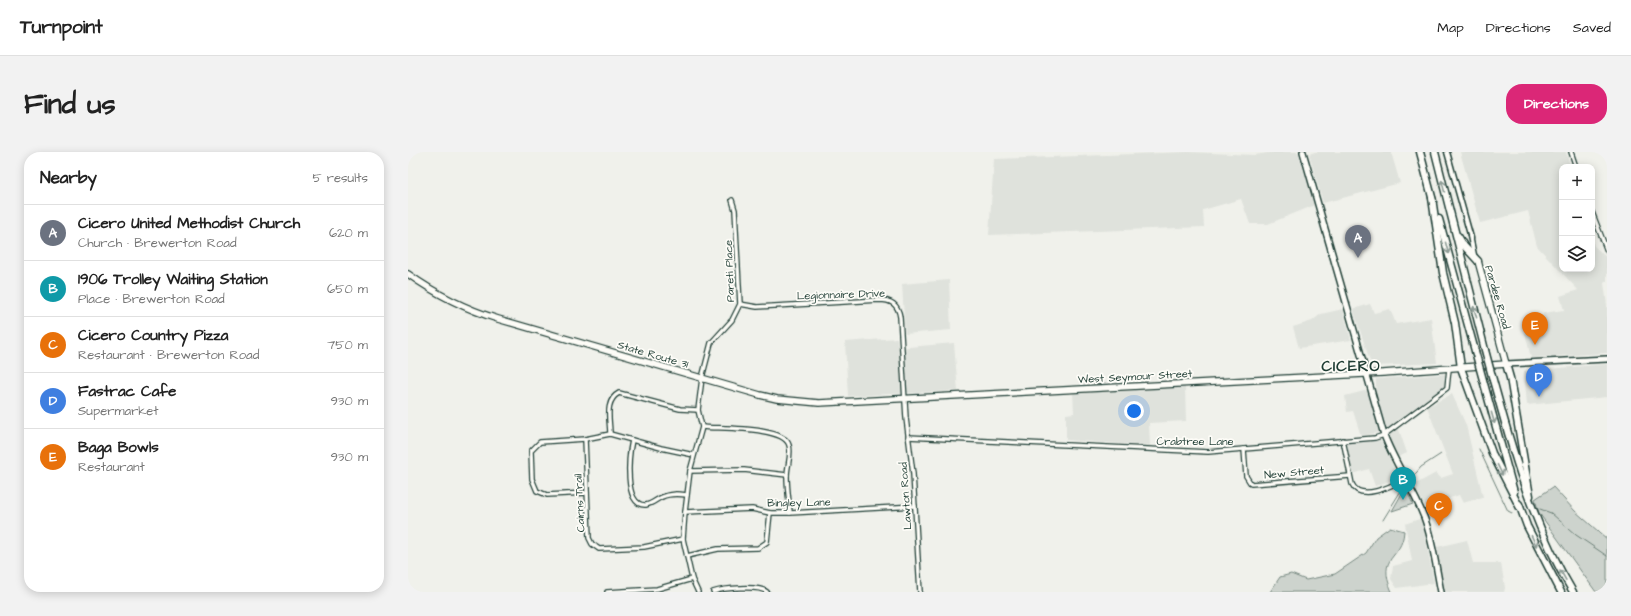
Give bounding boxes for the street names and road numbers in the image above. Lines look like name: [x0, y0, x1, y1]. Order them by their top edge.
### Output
street label: Pareti Place: [721, 239, 738, 302]
street label: Pardee Road: [1481, 263, 1514, 331]
street label: Legionnaire Drive: [797, 285, 885, 305]
street label: State Route 31: [616, 337, 691, 372]
street label: West Seymour Street: [1077, 366, 1193, 388]
street label: Crabtree Lane: [1156, 434, 1234, 449]
street label: Lawton Road: [896, 461, 915, 530]
street label: New Street: [1263, 462, 1325, 483]
street label: Cairns Trail: [570, 473, 589, 533]
street label: Bingley Lane: [767, 494, 831, 512]

